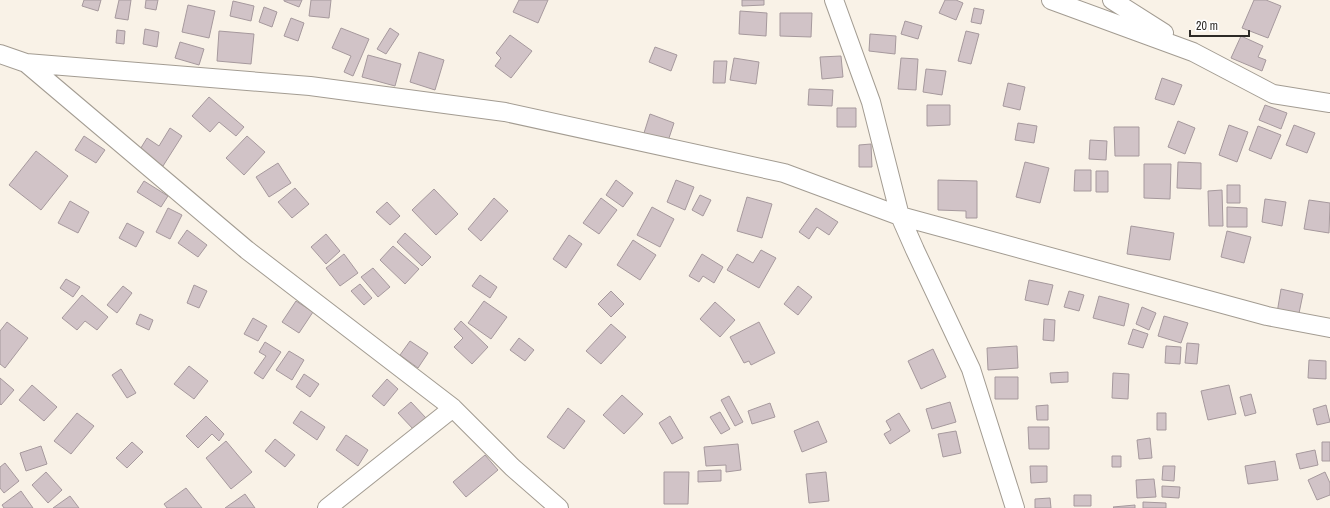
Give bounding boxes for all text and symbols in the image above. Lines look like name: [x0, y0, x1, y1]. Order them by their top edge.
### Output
scale bar: [1190, 12, 1249, 38]
text: 20 m: [1196, 18, 1218, 34]

